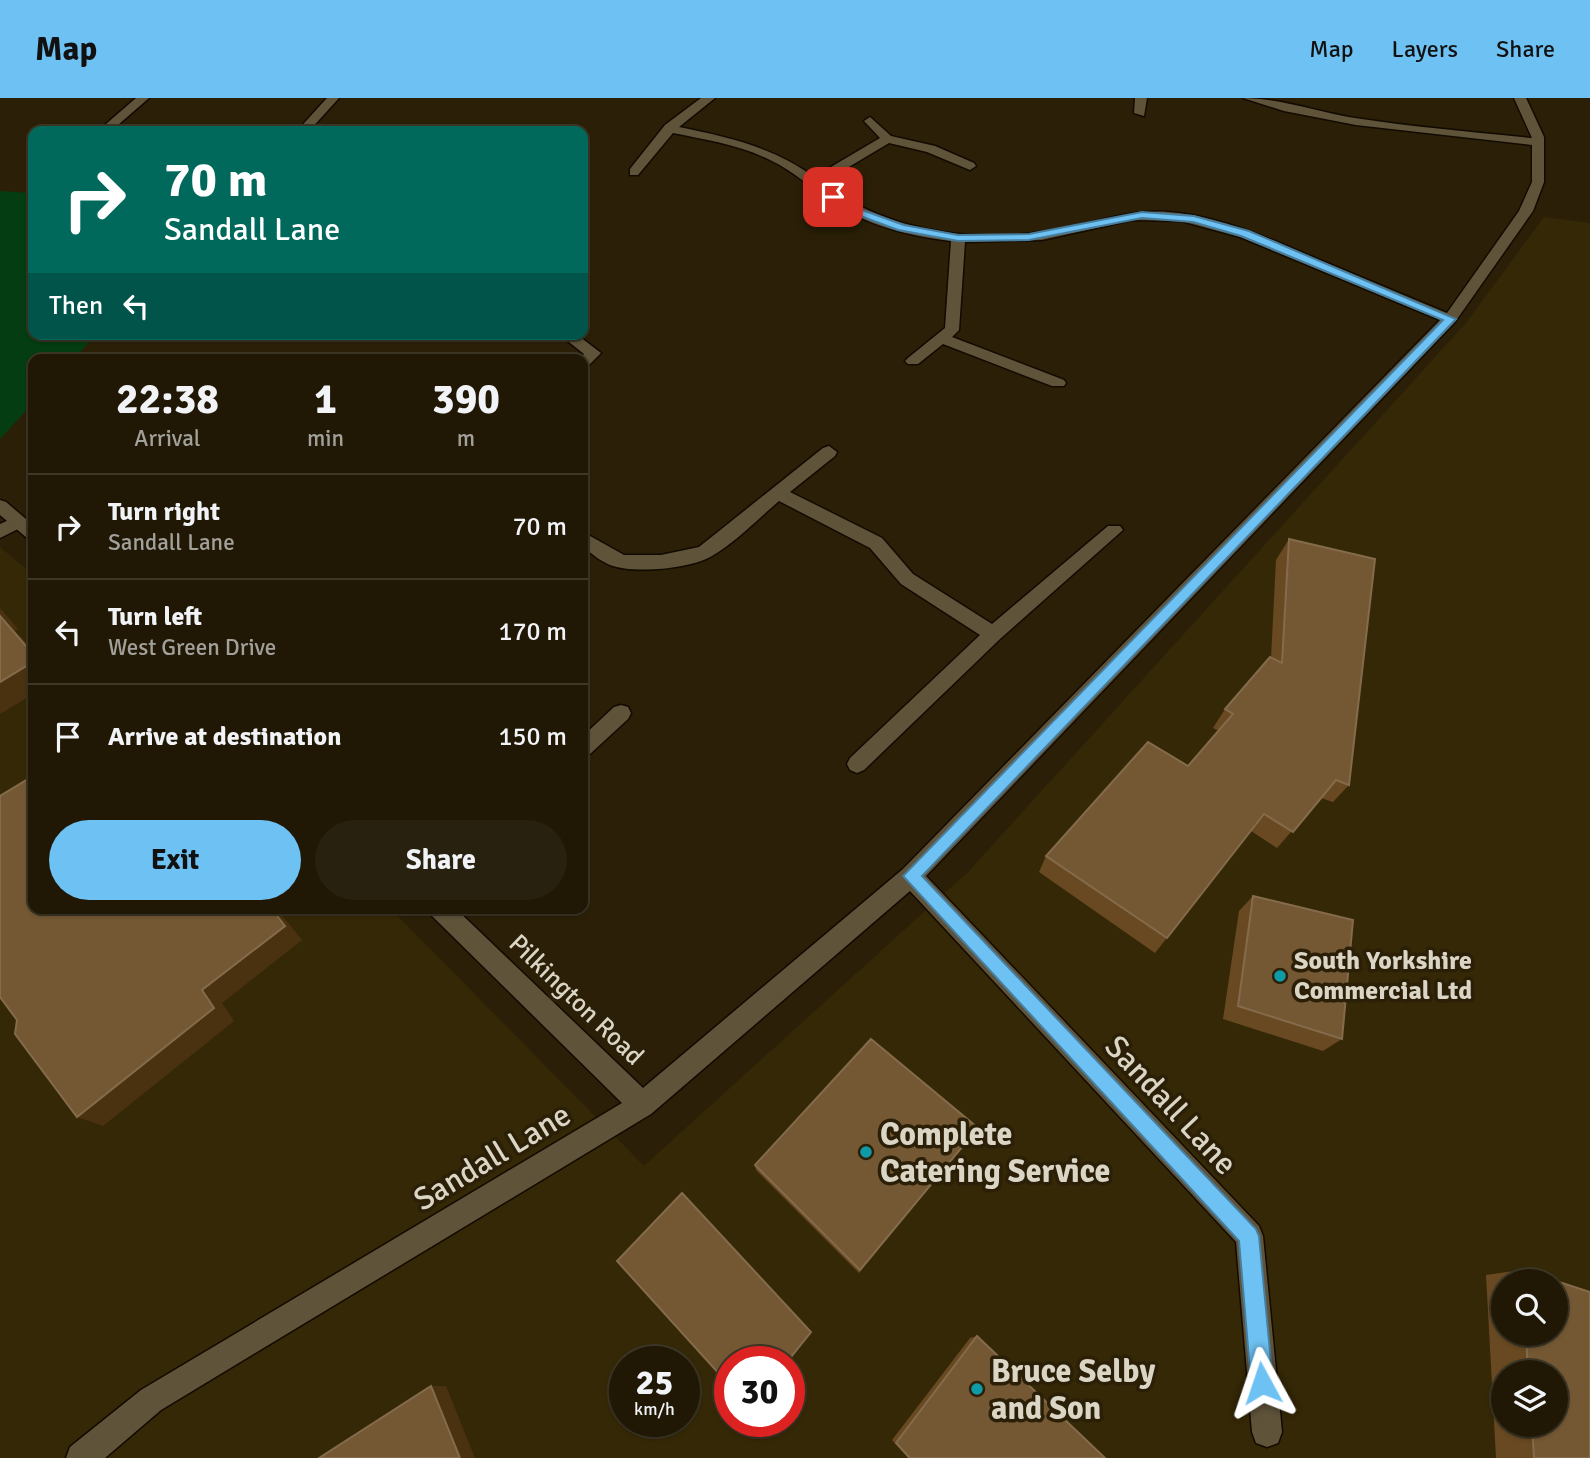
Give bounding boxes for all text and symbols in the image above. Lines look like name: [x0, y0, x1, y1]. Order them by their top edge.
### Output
text: Map: [35, 29, 97, 70]
text: Map: [1309, 34, 1354, 64]
text: Layers: [1392, 34, 1458, 64]
text: Share: [1496, 34, 1555, 64]
text: 70 m: [164, 150, 267, 210]
icon: right: [49, 154, 140, 245]
pin: [803, 167, 863, 227]
icon: arrive: [814, 178, 852, 216]
text: Sandall Lane: [164, 210, 340, 249]
icon: left: [117, 287, 155, 325]
text: Then: [49, 290, 103, 322]
text: 22:38: [116, 374, 219, 425]
text: 1: [314, 374, 337, 425]
text: 390: [432, 374, 500, 425]
text: Arrival: [134, 424, 201, 453]
text: min: [307, 424, 344, 453]
text: m: [457, 424, 475, 453]
text: Turn right: [108, 496, 220, 528]
icon: right: [49, 508, 87, 546]
text: 70 m: [512, 511, 567, 543]
text: Sandall Lane: [108, 528, 235, 557]
text: Turn left: [108, 601, 202, 633]
icon: left: [49, 613, 87, 651]
text: 170 m: [498, 616, 567, 648]
text: West Green Drive: [108, 633, 276, 662]
icon: arrive: [49, 718, 87, 756]
text: Arrive at destination: [108, 721, 341, 753]
text: 150 m: [498, 721, 567, 753]
button: Exit: [49, 820, 301, 900]
button: Share: [315, 820, 567, 900]
street label: Pilkington Road: [502, 928, 650, 1072]
place label: South Yorkshire Commercial Ltd: [1294, 945, 1472, 1007]
marker: South Yorkshire Commercial Ltd: [1272, 968, 1288, 984]
street label: Sandall Lane: [1097, 1027, 1245, 1183]
street label: Sandall Lane: [406, 1095, 578, 1219]
place label: Complete Catering Service: [880, 1115, 1110, 1191]
marker: Complete Catering Service: [858, 1144, 874, 1160]
map controls: [1491, 1269, 1568, 1437]
button: search: [1491, 1269, 1568, 1346]
speed limit sign: 30: [714, 1346, 805, 1437]
position arrow: [1225, 1346, 1299, 1420]
place label: Bruce Selby and Son: [991, 1352, 1155, 1428]
button: layers: [1491, 1360, 1568, 1437]
text: 25: [636, 1361, 673, 1404]
marker: Bruce Selby and Son: [969, 1381, 985, 1397]
text: km/h: [634, 1398, 675, 1420]

